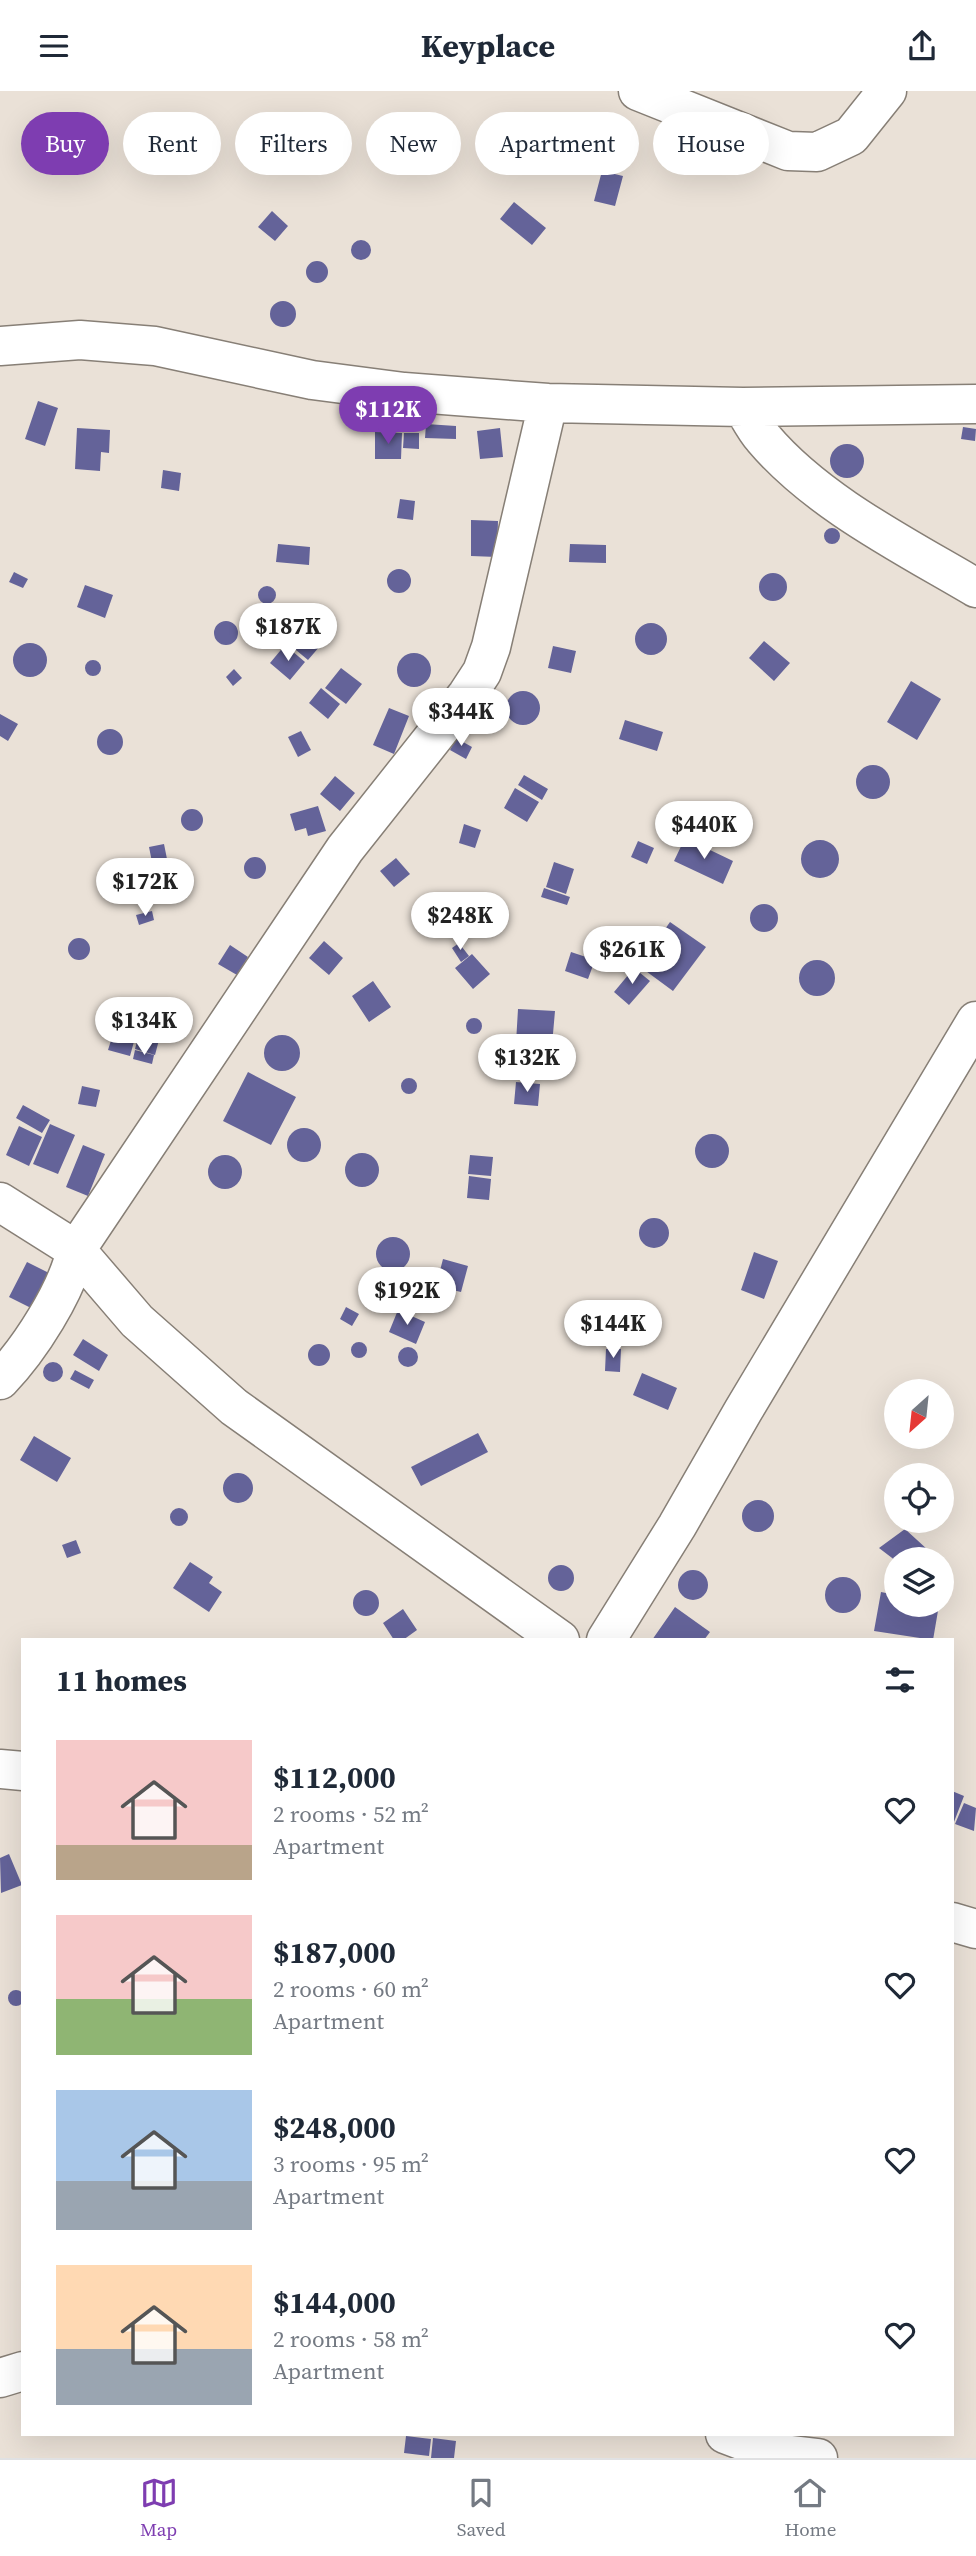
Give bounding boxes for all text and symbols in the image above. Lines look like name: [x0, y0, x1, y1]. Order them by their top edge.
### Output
text: Keyplace: [421, 24, 555, 68]
icon: menu: [35, 27, 73, 65]
icon: share: [903, 27, 941, 65]
chip: Buy: [21, 112, 109, 175]
chip: Rent: [123, 112, 221, 175]
chip: Filters: [235, 112, 352, 175]
chip: New: [366, 112, 461, 175]
chip: Apartment: [475, 112, 639, 175]
chip: House: [653, 112, 769, 175]
pin: $112K: [339, 387, 437, 446]
text: $112K: [355, 393, 421, 425]
pin: $187K: [239, 603, 337, 663]
text: $187K: [255, 610, 321, 642]
pin: $344K: [412, 689, 510, 748]
text: $344K: [428, 695, 494, 727]
pin: $440K: [655, 801, 753, 861]
text: $440K: [671, 808, 737, 840]
pin: $172K: [96, 859, 194, 918]
text: $172K: [112, 865, 178, 897]
pin: $248K: [411, 893, 509, 952]
text: $248K: [427, 899, 493, 931]
pin: $261K: [583, 927, 681, 986]
text: $261K: [599, 933, 665, 965]
pin: $134K: [95, 997, 193, 1057]
text: $134K: [111, 1004, 177, 1036]
pin: $132K: [478, 1035, 576, 1094]
text: $132K: [494, 1041, 560, 1073]
pin: $192K: [358, 1267, 456, 1327]
text: $192K: [374, 1274, 440, 1306]
pin: $144K: [564, 1301, 662, 1360]
text: $144K: [580, 1307, 646, 1339]
north arrow: [884, 1379, 954, 1449]
map controls: [884, 1379, 954, 1617]
button: locate: [884, 1463, 954, 1533]
button: layers: [884, 1547, 954, 1617]
text: 11 homes: [56, 1660, 187, 1701]
icon: filters: [881, 1661, 919, 1699]
text: $112,000: [273, 1757, 396, 1798]
icon: home: [112, 1768, 196, 1852]
icon: heart: [881, 1791, 919, 1829]
text: 2 rooms · 52 m²: [273, 1798, 429, 1830]
text: Apartment: [273, 1830, 384, 1862]
text: $187,000: [273, 1932, 396, 1973]
icon: home: [112, 1943, 196, 2027]
icon: heart: [881, 1966, 919, 2004]
text: 2 rooms · 60 m²: [273, 1973, 429, 2005]
text: Apartment: [273, 2005, 384, 2037]
text: $248,000: [273, 2107, 396, 2148]
icon: home: [112, 2118, 196, 2202]
icon: heart: [881, 2141, 919, 2179]
text: 3 rooms · 95 m²: [273, 2148, 429, 2180]
text: Apartment: [273, 2180, 384, 2212]
text: $144,000: [273, 2282, 396, 2323]
icon: home: [112, 2293, 196, 2377]
icon: heart: [881, 2316, 919, 2354]
text: 2 rooms · 58 m²: [273, 2323, 429, 2355]
text: Apartment: [273, 2355, 384, 2387]
tab: Map: [140, 2474, 178, 2542]
tab: Saved: [457, 2474, 505, 2542]
tab: Home: [785, 2474, 836, 2542]

